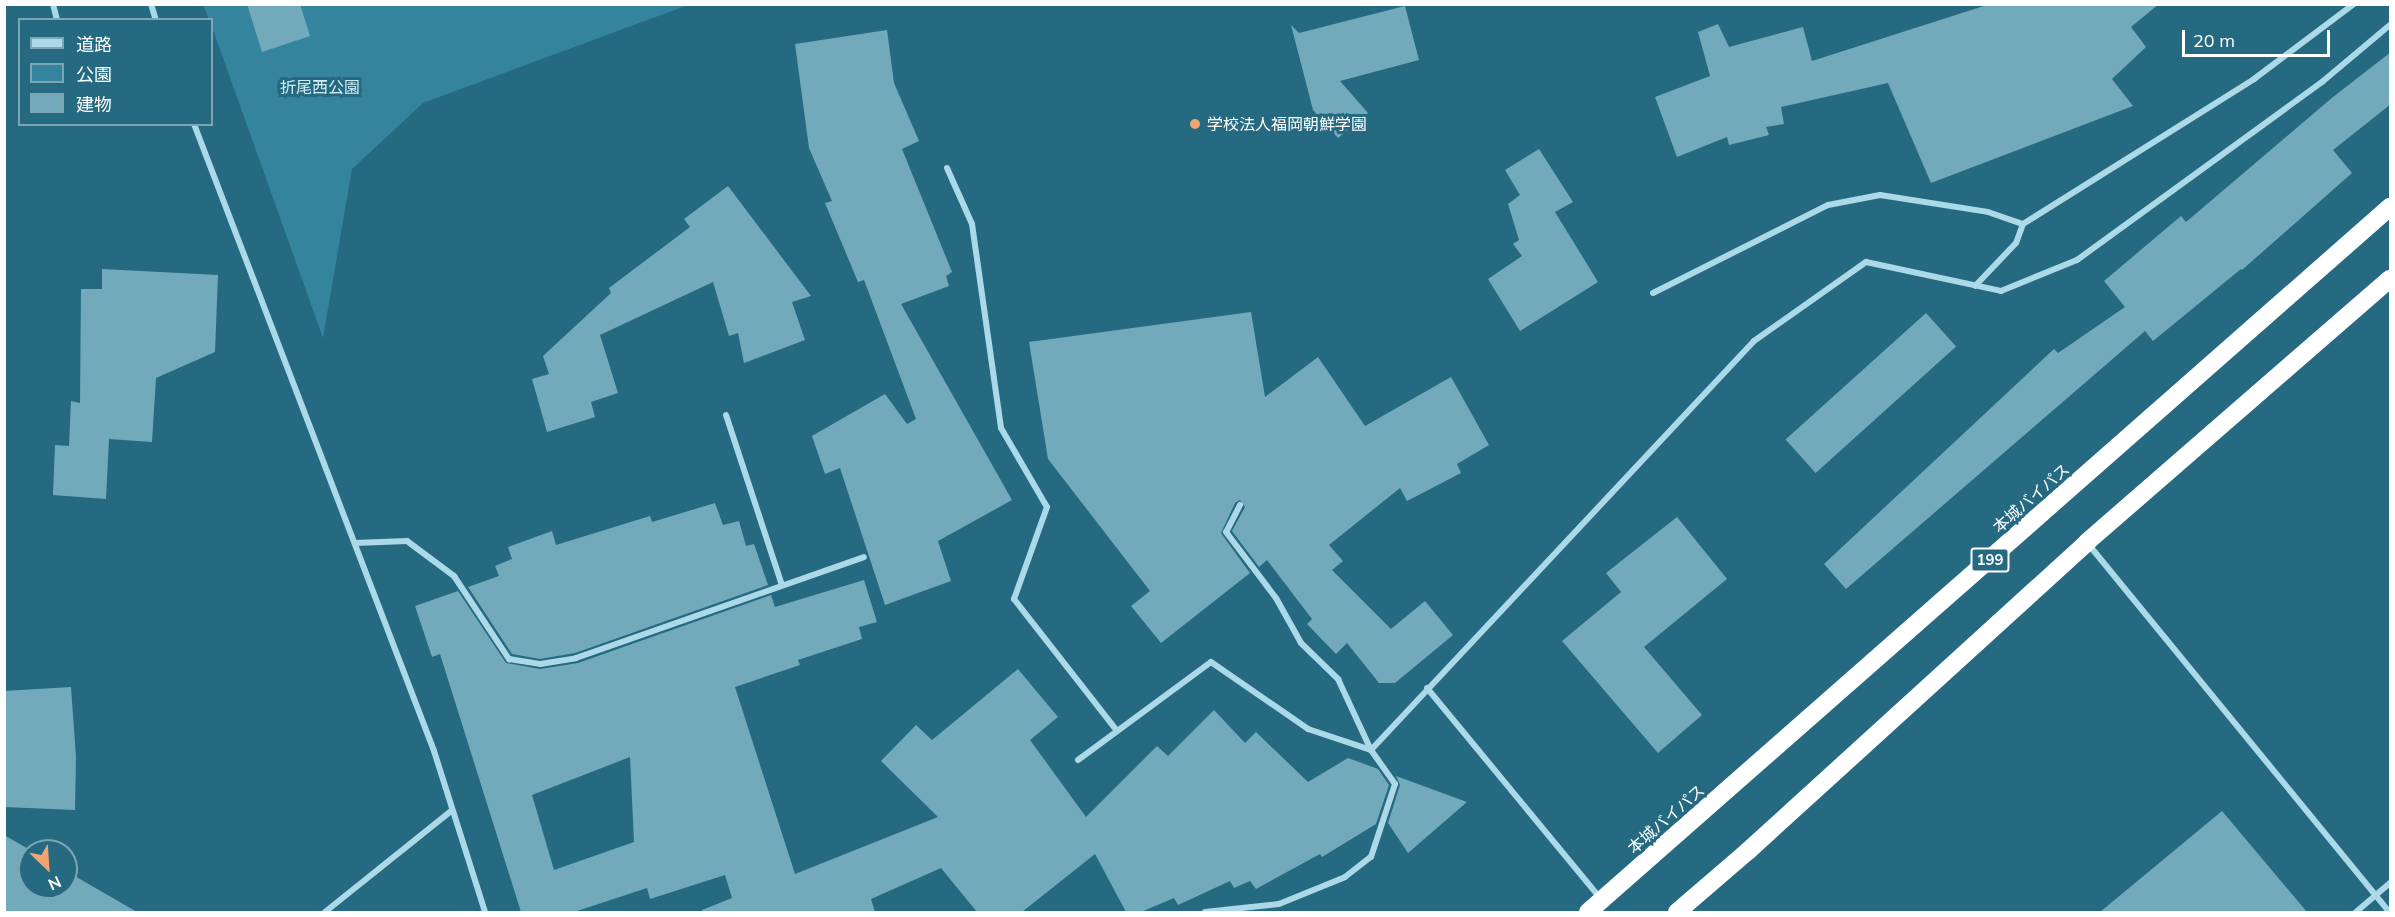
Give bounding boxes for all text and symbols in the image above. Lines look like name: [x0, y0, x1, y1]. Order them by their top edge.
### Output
legend: [18, 18, 213, 126]
scale bar: [2185, 18, 2334, 56]
text: 20 m: [2193, 29, 2235, 52]
text: 道路: [76, 33, 112, 56]
text: 公園: [76, 63, 112, 86]
park label: 折尾西公園: [280, 77, 360, 97]
text: 建物: [76, 93, 112, 116]
place label: 学校法人福岡朝鮮学園: [1207, 114, 1367, 134]
marker: 学校法人福岡朝鮮学園: [1188, 117, 1202, 131]
street label: 本城バイパス: [1988, 459, 2074, 537]
road number: 199: [1970, 548, 2010, 572]
street label: 本城バイパス: [1623, 780, 1709, 858]
north arrow: [18, 839, 78, 899]
text: N: [45, 872, 64, 895]

